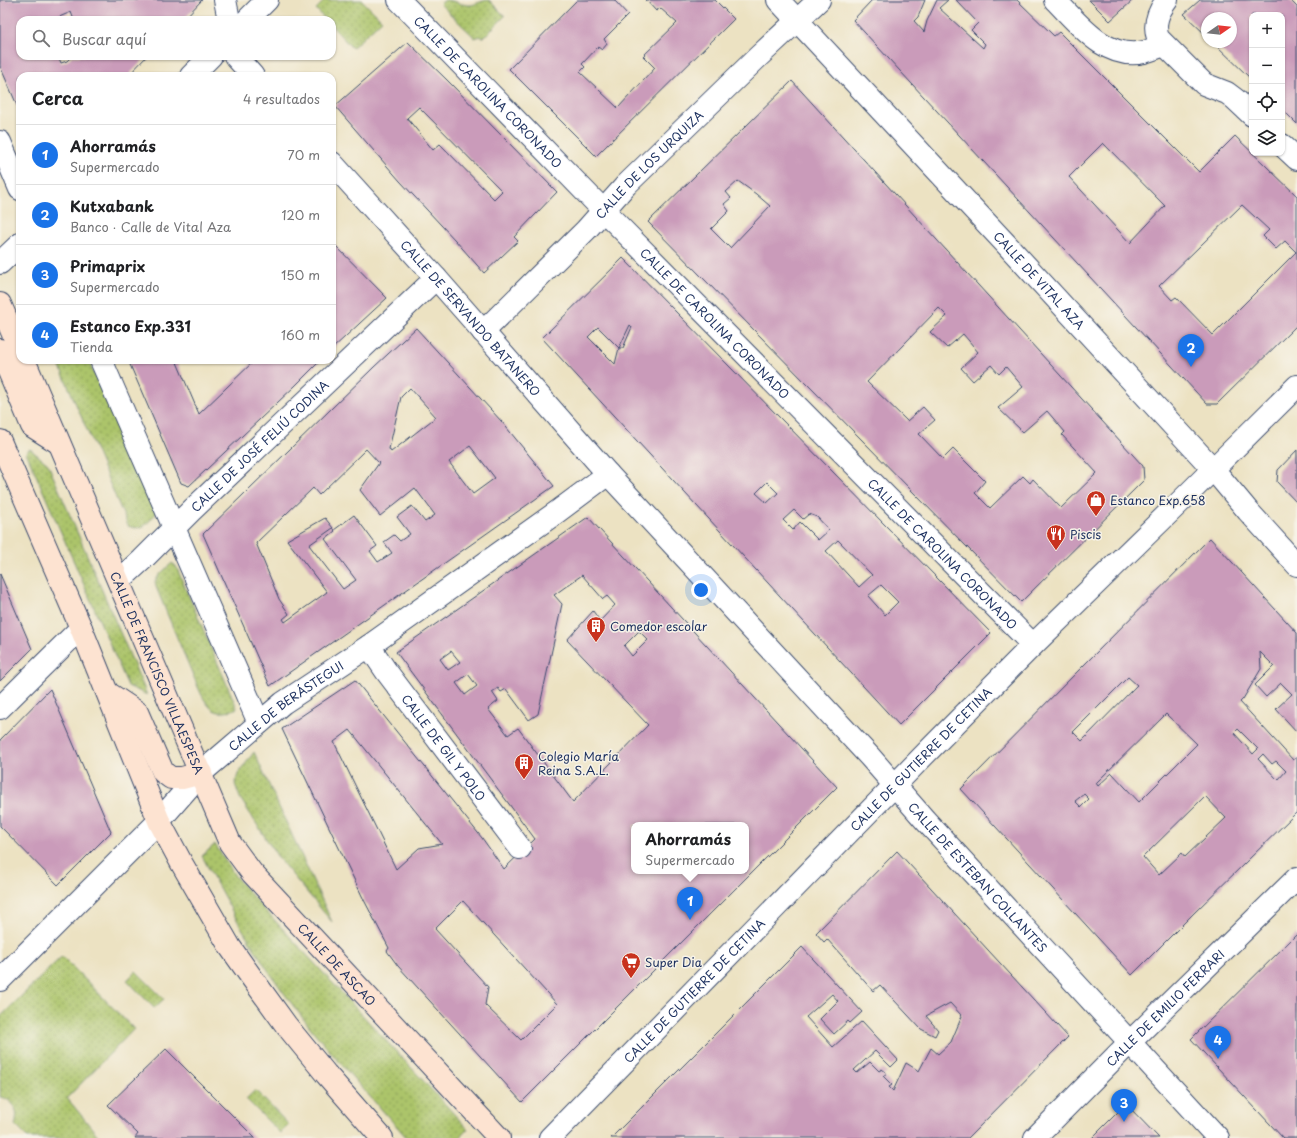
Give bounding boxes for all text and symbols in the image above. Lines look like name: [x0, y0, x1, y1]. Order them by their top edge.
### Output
street label: CALLE DE CAROLINA CORONADO: [410, 12, 566, 172]
north arrow: [1201, 12, 1237, 48]
map controls: [1249, 12, 1285, 156]
button: +: [1249, 12, 1285, 48]
search box: [16, 16, 336, 60]
icon: search: [30, 27, 52, 49]
text: Buscar aquí: [62, 27, 146, 50]
button: −: [1249, 48, 1285, 84]
button: locate: [1249, 84, 1285, 120]
text: Cerca: [32, 85, 83, 111]
text: 4 resultados: [243, 89, 320, 108]
street label: CALLE DE LOS URQUIZA: [591, 106, 707, 223]
button: layers: [1249, 120, 1285, 156]
text: Ahorramás: [70, 134, 156, 157]
text: 1: [42, 145, 48, 164]
text: 70 m: [287, 145, 320, 164]
text: Supermercado: [70, 157, 160, 176]
text: Kutxabank: [70, 194, 154, 217]
text: 2: [40, 205, 50, 224]
text: 120 m: [281, 205, 320, 224]
text: Banco · Calle de Vital Aza: [70, 217, 231, 236]
street label: CALLE DE VITAL AZA: [989, 227, 1089, 333]
street label: CALLE DE SERVANDO BATANERO: [397, 236, 545, 400]
street label: CALLE DE CAROLINA CORONADO: [636, 244, 794, 403]
text: Primaprix: [70, 254, 145, 277]
text: 3: [41, 265, 49, 284]
text: 150 m: [281, 265, 320, 284]
text: Supermercado: [70, 277, 160, 296]
text: Estanco Exp.331: [70, 314, 191, 337]
text: 4: [41, 325, 49, 344]
text: 160 m: [281, 325, 320, 344]
pin: 2: [1178, 334, 1204, 367]
text: Tienda: [70, 337, 113, 356]
street label: CALLE DE JOSÉ FELIÚ CODINA: [187, 376, 332, 516]
street label: CALLE DE CAROLINA CORONADO: [864, 474, 1022, 633]
shop icon: Estanco Exp.658: [1085, 489, 1107, 517]
place label: Estanco Exp.658: [1110, 491, 1206, 509]
restaurant icon: Piscis: [1045, 523, 1067, 551]
place label: Piscis: [1070, 525, 1102, 543]
street label: CALLE DE FRANCISCO VILLAESPESA: [106, 568, 209, 777]
your location: [691, 580, 711, 600]
building icon: Comedor escolar: [585, 615, 607, 643]
place label: Comedor escolar: [610, 617, 708, 635]
street label: CALLE DE BERÁSTEGUI: [224, 656, 347, 755]
street label: CALLE DE GUTIERRE DE CETINA: [846, 683, 995, 835]
street label: CALLE DE GIL Y POLO: [397, 690, 490, 804]
place label: Colegio María Reina S.A.L.: [538, 747, 619, 779]
building icon: Colegio María Reina S.A.L.: [513, 752, 535, 780]
street label: CALLE DE ESTEBAN COLLANTES: [904, 798, 1052, 956]
popup: [631, 822, 749, 874]
text: Ahorramás: [645, 827, 731, 850]
text: Supermercado: [645, 850, 735, 869]
pin: 1: [677, 887, 703, 920]
street label: CALLE DE GUTIERRE DE CETINA: [619, 914, 769, 1067]
street label: CALLE DE ASCAO: [294, 919, 380, 1010]
street label: CALLE DE EMILIO FERRARI: [1102, 945, 1228, 1070]
supermarket icon: Super Dia: [620, 951, 642, 979]
place label: Super Dia: [645, 953, 703, 971]
pin: 4: [1205, 1026, 1231, 1059]
pin: 3: [1111, 1089, 1137, 1122]

